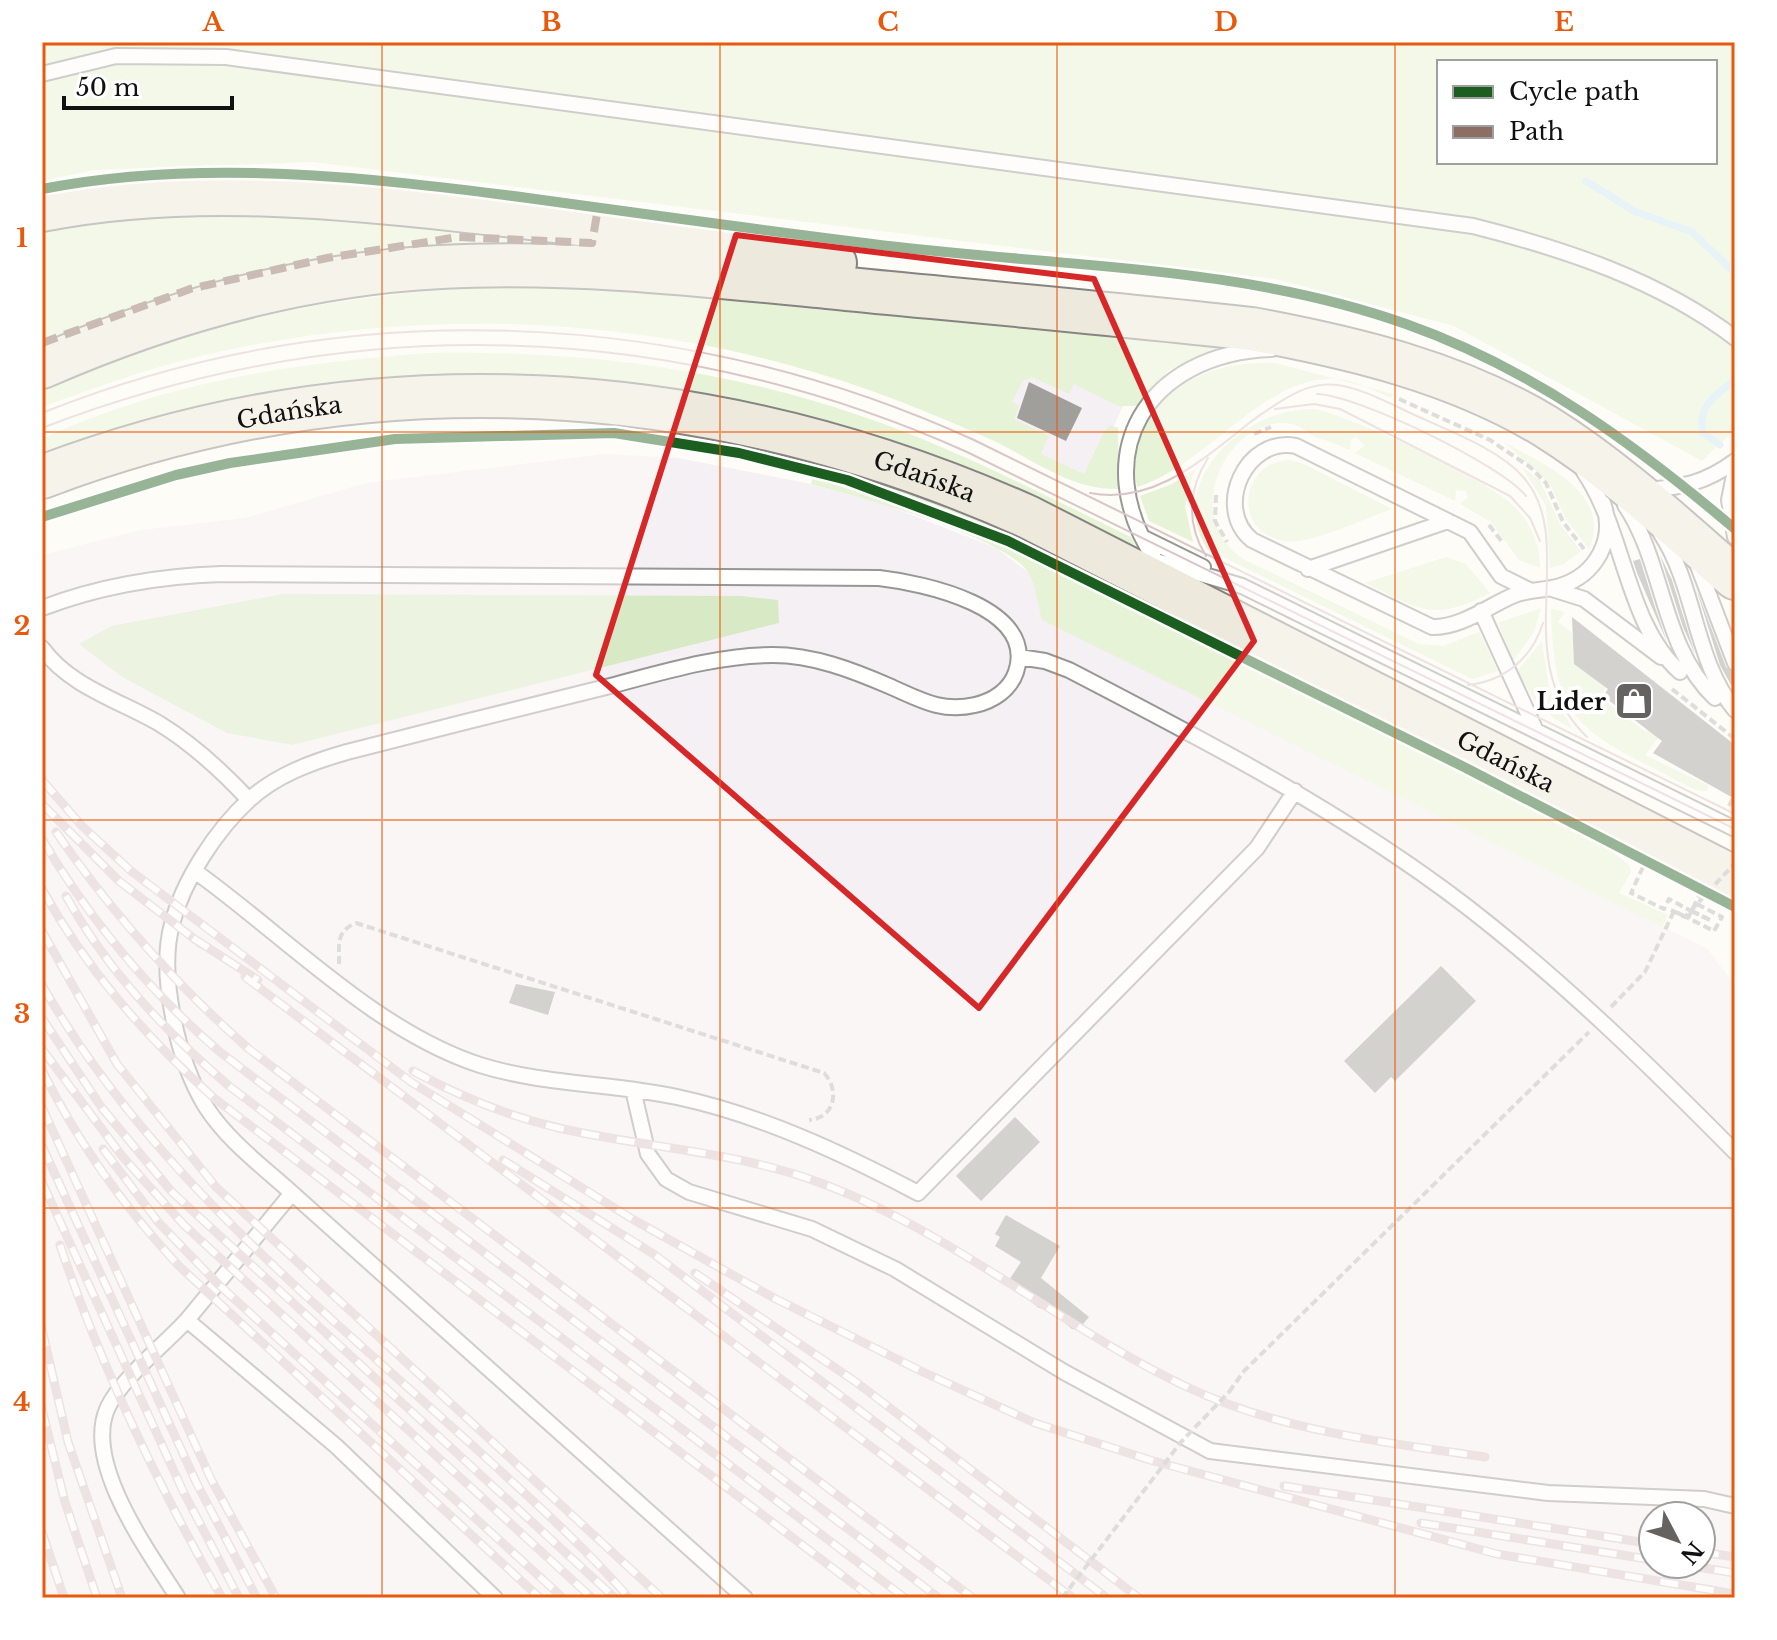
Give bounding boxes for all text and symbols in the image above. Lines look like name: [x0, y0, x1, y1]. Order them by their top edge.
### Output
text: A: [201, 6, 224, 38]
text: B: [541, 6, 561, 38]
text: C: [877, 6, 899, 38]
text: D: [1214, 6, 1238, 38]
text: E: [1554, 6, 1574, 38]
scale bar: [64, 60, 232, 110]
legend: [1437, 60, 1717, 164]
text: 50 m: [76, 73, 140, 102]
text: Cycle path: [1509, 77, 1640, 106]
text: Path: [1509, 117, 1564, 146]
text: 1: [16, 222, 28, 254]
street label: Gdańska: [234, 389, 344, 435]
street label: Gdańska: [870, 445, 980, 508]
text: 2: [14, 610, 30, 642]
shop icon: Lider: [1613, 680, 1655, 722]
place label: Lider: [1537, 687, 1606, 716]
street label: Gdańska: [1452, 724, 1560, 798]
text: 3: [14, 998, 30, 1030]
text: 4: [13, 1386, 31, 1418]
north arrow: [1637, 1500, 1717, 1580]
text: N: [1675, 1536, 1709, 1570]

